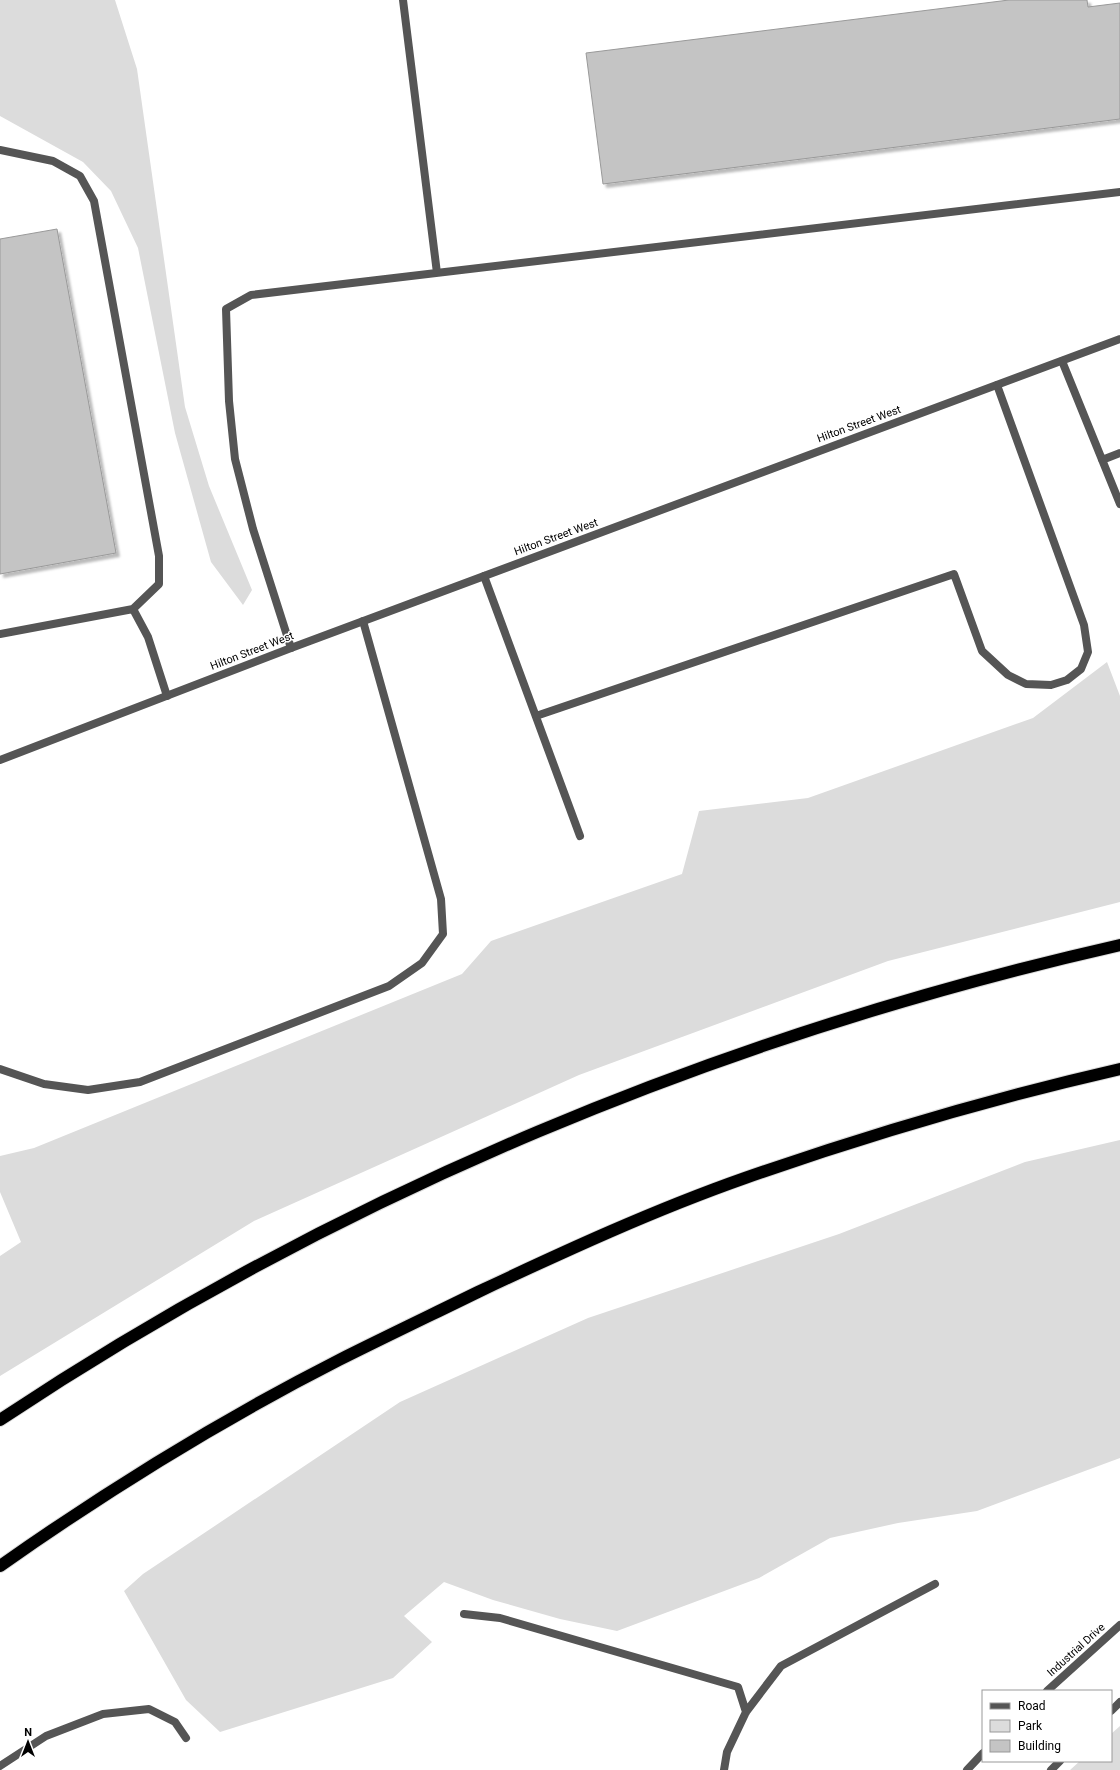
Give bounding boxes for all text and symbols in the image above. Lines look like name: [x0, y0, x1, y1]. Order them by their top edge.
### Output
street label: Hilton Street West: [815, 403, 903, 445]
street label: Hilton Street West: [512, 516, 600, 558]
street label: Hilton Street West: [208, 629, 296, 673]
street label: Industrial Drive: [1044, 1621, 1108, 1679]
legend: [982, 1690, 1112, 1762]
text: Road: [1018, 1699, 1046, 1713]
text: Park: [1018, 1719, 1043, 1733]
north arrow: [8, 1722, 48, 1762]
text: N: [24, 1726, 32, 1739]
text: Building: [1018, 1739, 1061, 1753]

